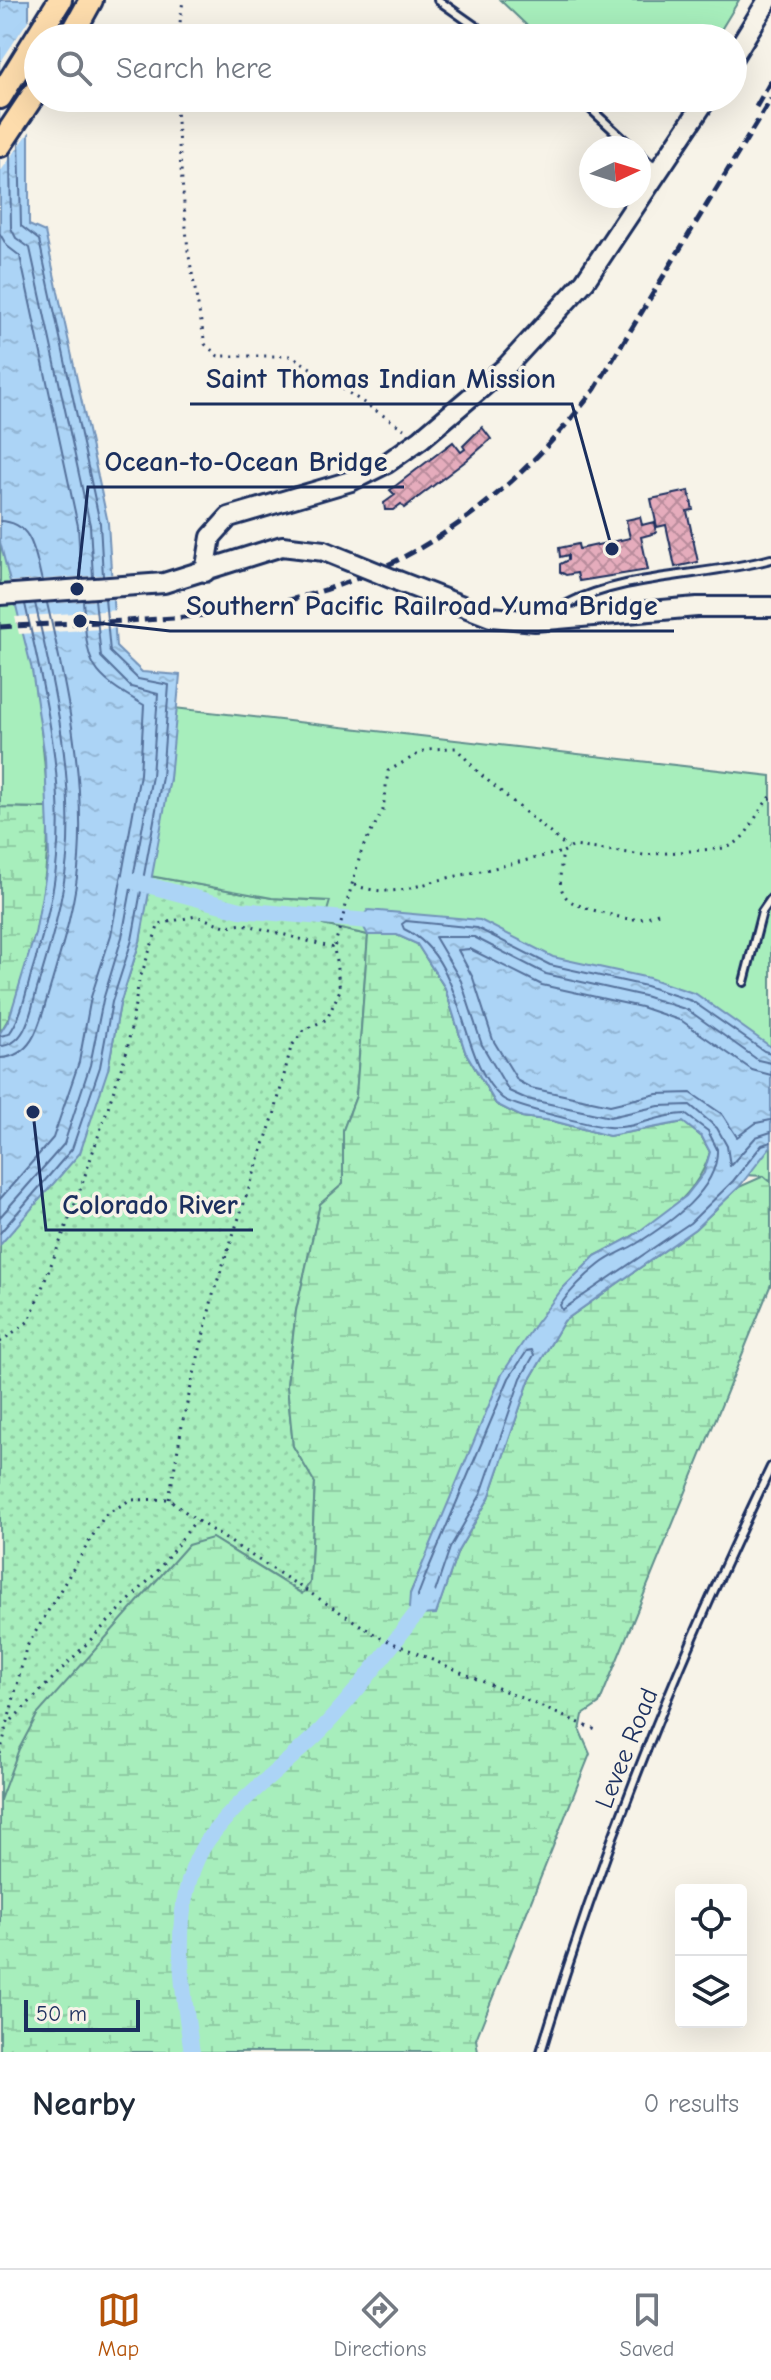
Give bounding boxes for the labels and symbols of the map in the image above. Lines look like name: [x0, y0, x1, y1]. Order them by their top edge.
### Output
north arrow: [579, 136, 651, 208]
callout: Saint Thomas Indian Mission: [190, 352, 572, 404]
text: Saint Thomas Indian Mission: [206, 363, 556, 395]
callout: Ocean-to-Ocean Bridge: [88, 435, 404, 487]
text: Ocean-to-Ocean Bridge: [104, 446, 388, 478]
callout: Southern Pacific Railroad Yuma Bridge: [170, 579, 674, 631]
text: Southern Pacific Railroad Yuma Bridge: [186, 590, 658, 622]
callout: Colorado River: [46, 1178, 253, 1230]
text: Colorado River: [62, 1189, 239, 1221]
street label: Levee Road: [589, 1684, 665, 1813]
scale bar: [24, 1996, 140, 2032]

